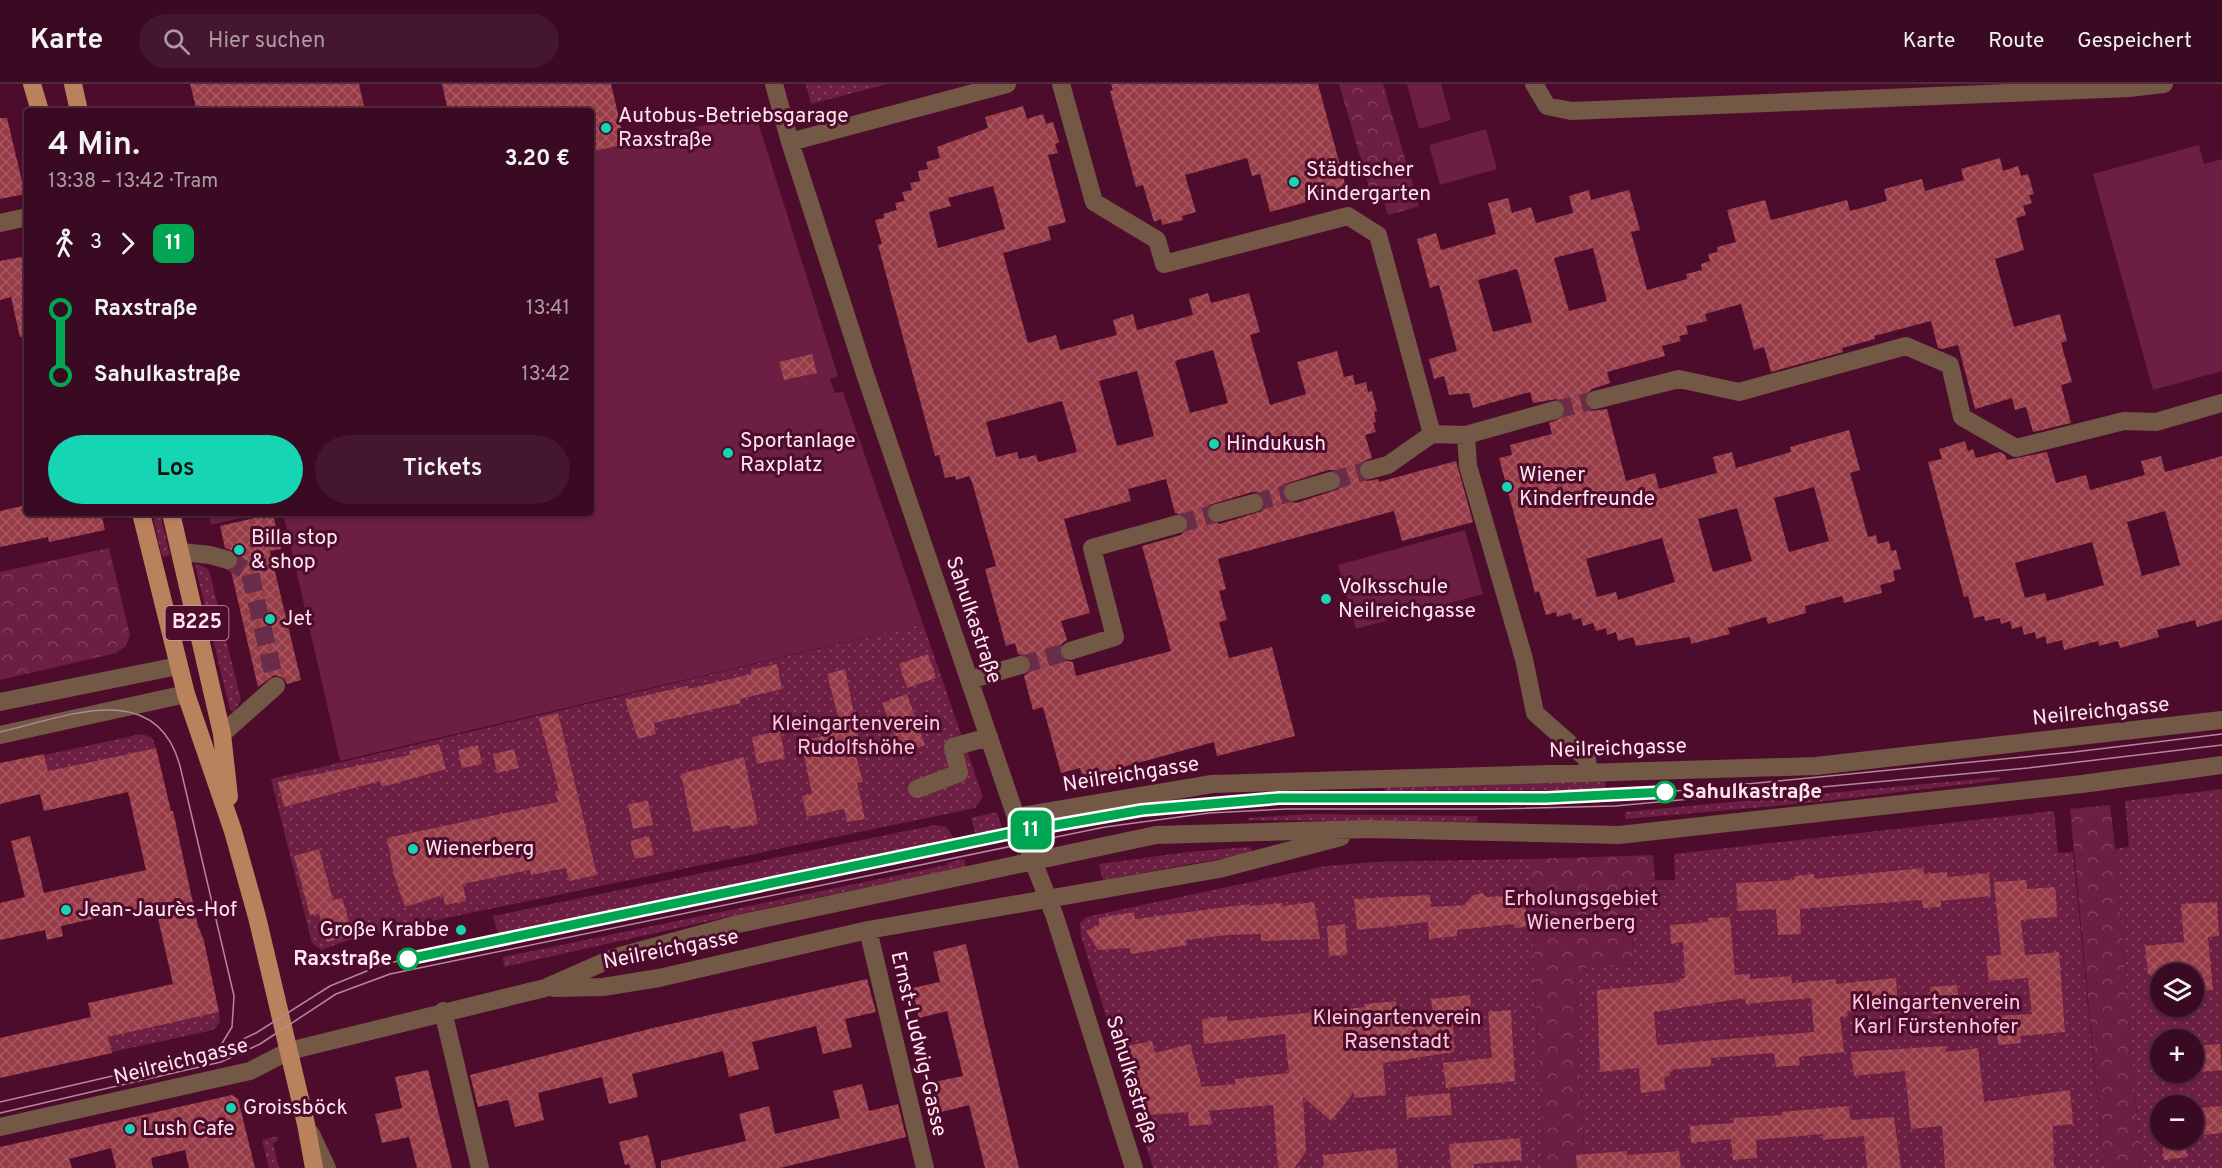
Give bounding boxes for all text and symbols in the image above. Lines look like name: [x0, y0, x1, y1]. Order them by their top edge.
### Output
search box: [139, 14, 559, 68]
text: Karte: [30, 23, 103, 59]
icon: search: [160, 25, 193, 58]
text: Hier suchen: [208, 28, 325, 55]
text: Karte: [1903, 28, 1955, 55]
text: Route: [1988, 28, 2044, 55]
text: Gespeichert: [2077, 28, 2192, 55]
place label: Autobus-Betriebsgarage Raxstraße: [618, 103, 849, 154]
marker: Autobus-Betriebsgarage Raxstraße: [599, 121, 613, 135]
text: 4 Min.: [48, 125, 140, 167]
text: 3.20 €: [505, 146, 570, 173]
place label: Städtischer Kindergarten: [1306, 157, 1431, 208]
text: 13:38 – 13:42 · Tram: [48, 169, 218, 195]
marker: Städtischer Kindergarten: [1287, 175, 1301, 189]
icon: walk: [48, 227, 81, 260]
icon: forward: [111, 227, 144, 260]
text: 3: [90, 230, 102, 256]
text: 11: [165, 230, 182, 257]
text: Raxstraße: [94, 296, 197, 323]
text: 13:41: [526, 296, 570, 322]
text: Sahulkastraße: [94, 362, 241, 389]
text: 13:42: [521, 362, 570, 388]
place label: Sportanlage Raxplatz: [740, 428, 856, 479]
place label: Hindukush: [1226, 431, 1326, 458]
button: Los: [48, 435, 303, 504]
button: Tickets: [315, 435, 570, 504]
marker: Hindukush: [1207, 437, 1221, 451]
marker: Sportanlage Raxplatz: [721, 446, 735, 460]
place label: Wiener Kinderfreunde: [1519, 462, 1655, 513]
marker: Wiener Kinderfreunde: [1500, 480, 1514, 494]
place label: Billa stop & shop: [251, 525, 338, 576]
marker: Billa stop & shop: [232, 543, 246, 557]
street label: Sahulkastraße: [939, 553, 1007, 687]
place label: Volksschule Neilreichgasse: [1338, 574, 1476, 625]
marker: Volksschule Neilreichgasse: [1319, 592, 1333, 606]
road number: B225: [166, 606, 228, 640]
place label: Jet: [282, 606, 313, 633]
marker: Jet: [263, 612, 277, 626]
street label: Neilreichgasse: [2031, 691, 2171, 733]
park label: Kleingartenverein Rudolfshöhe: [771, 711, 941, 762]
street label: Neilreichgasse: [1549, 733, 1687, 765]
street label: Neilreichgasse: [1061, 751, 1201, 799]
place label: Sahulkastraße: [1682, 779, 1822, 806]
marker: Sahulkastraße: [1654, 781, 1676, 803]
line badge: 11: [1004, 810, 1058, 850]
text: 11: [1023, 817, 1039, 844]
place label: Wienerberg: [425, 836, 534, 863]
marker: Wienerberg: [406, 842, 420, 856]
park label: Erholungsgebiet Wienerberg: [1504, 886, 1658, 937]
place label: Jean-Jaurès-Hof: [78, 897, 237, 924]
marker: Jean-Jaurès-Hof: [59, 903, 73, 917]
place label: Große Krabbe: [319, 917, 449, 944]
marker: Große Krabbe: [454, 923, 468, 937]
street label: Neilreichgasse: [601, 924, 741, 976]
place label: Raxstraße: [293, 946, 392, 973]
marker: Raxstraße: [397, 948, 419, 970]
street label: Ernst-Ludwig-Gasse: [884, 949, 952, 1139]
map controls: [2150, 963, 2204, 1149]
button: layers: [2150, 963, 2204, 1017]
park label: Kleingartenverein Karl Fürstenhofer: [1851, 990, 2021, 1041]
park label: Kleingartenverein Rasenstadt: [1312, 1005, 1482, 1056]
street label: Sahulkastraße: [1099, 1013, 1163, 1147]
button: +: [2150, 1029, 2204, 1083]
street label: Neilreichgasse: [111, 1032, 251, 1092]
place label: Groissböck: [243, 1095, 348, 1122]
button: −: [2150, 1095, 2204, 1149]
marker: Groissböck: [224, 1101, 238, 1115]
place label: Lush Cafe: [142, 1116, 235, 1143]
marker: Lush Cafe: [123, 1122, 137, 1136]

